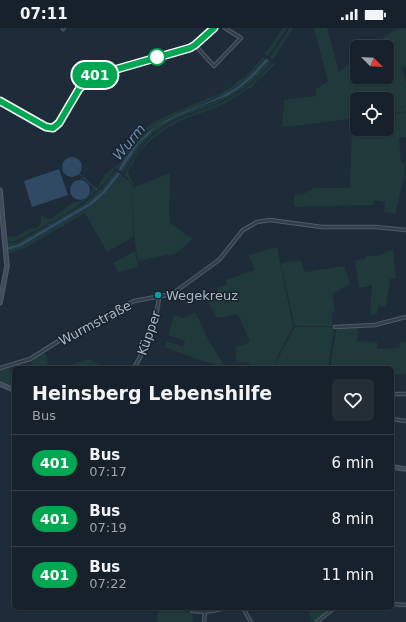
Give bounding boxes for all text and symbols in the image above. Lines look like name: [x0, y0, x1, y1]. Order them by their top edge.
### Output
text: 07:11: [20, 5, 68, 23]
north arrow: [350, 40, 394, 84]
map controls: [350, 40, 394, 136]
unlabelled marker: [148, 48, 166, 66]
line badge: 401: [72, 62, 118, 88]
text: 401: [80, 67, 110, 83]
button: locate: [350, 92, 394, 136]
water label: Wurm: [109, 121, 149, 163]
place label: Wegekreuz: [166, 288, 238, 303]
marker: Wegekreuz: [153, 290, 163, 300]
street label: Wurmstraße: [56, 298, 134, 348]
street label: Küpper: [134, 308, 164, 357]
button: heart: [332, 379, 374, 421]
text: Heinsberg Lebenshilfe: [32, 382, 272, 404]
text: Bus: [32, 408, 56, 423]
text: Bus: [89, 446, 120, 464]
text: 6 min: [331, 454, 374, 472]
text: 401: [40, 455, 69, 471]
text: 07:17: [89, 464, 127, 479]
text: Bus: [89, 502, 120, 520]
text: 8 min: [331, 510, 374, 528]
text: 401: [40, 511, 69, 527]
text: 07:19: [89, 520, 127, 535]
text: Bus: [89, 558, 120, 576]
text: 11 min: [322, 566, 374, 584]
text: 401: [40, 567, 69, 583]
text: 07:22: [89, 576, 127, 591]

